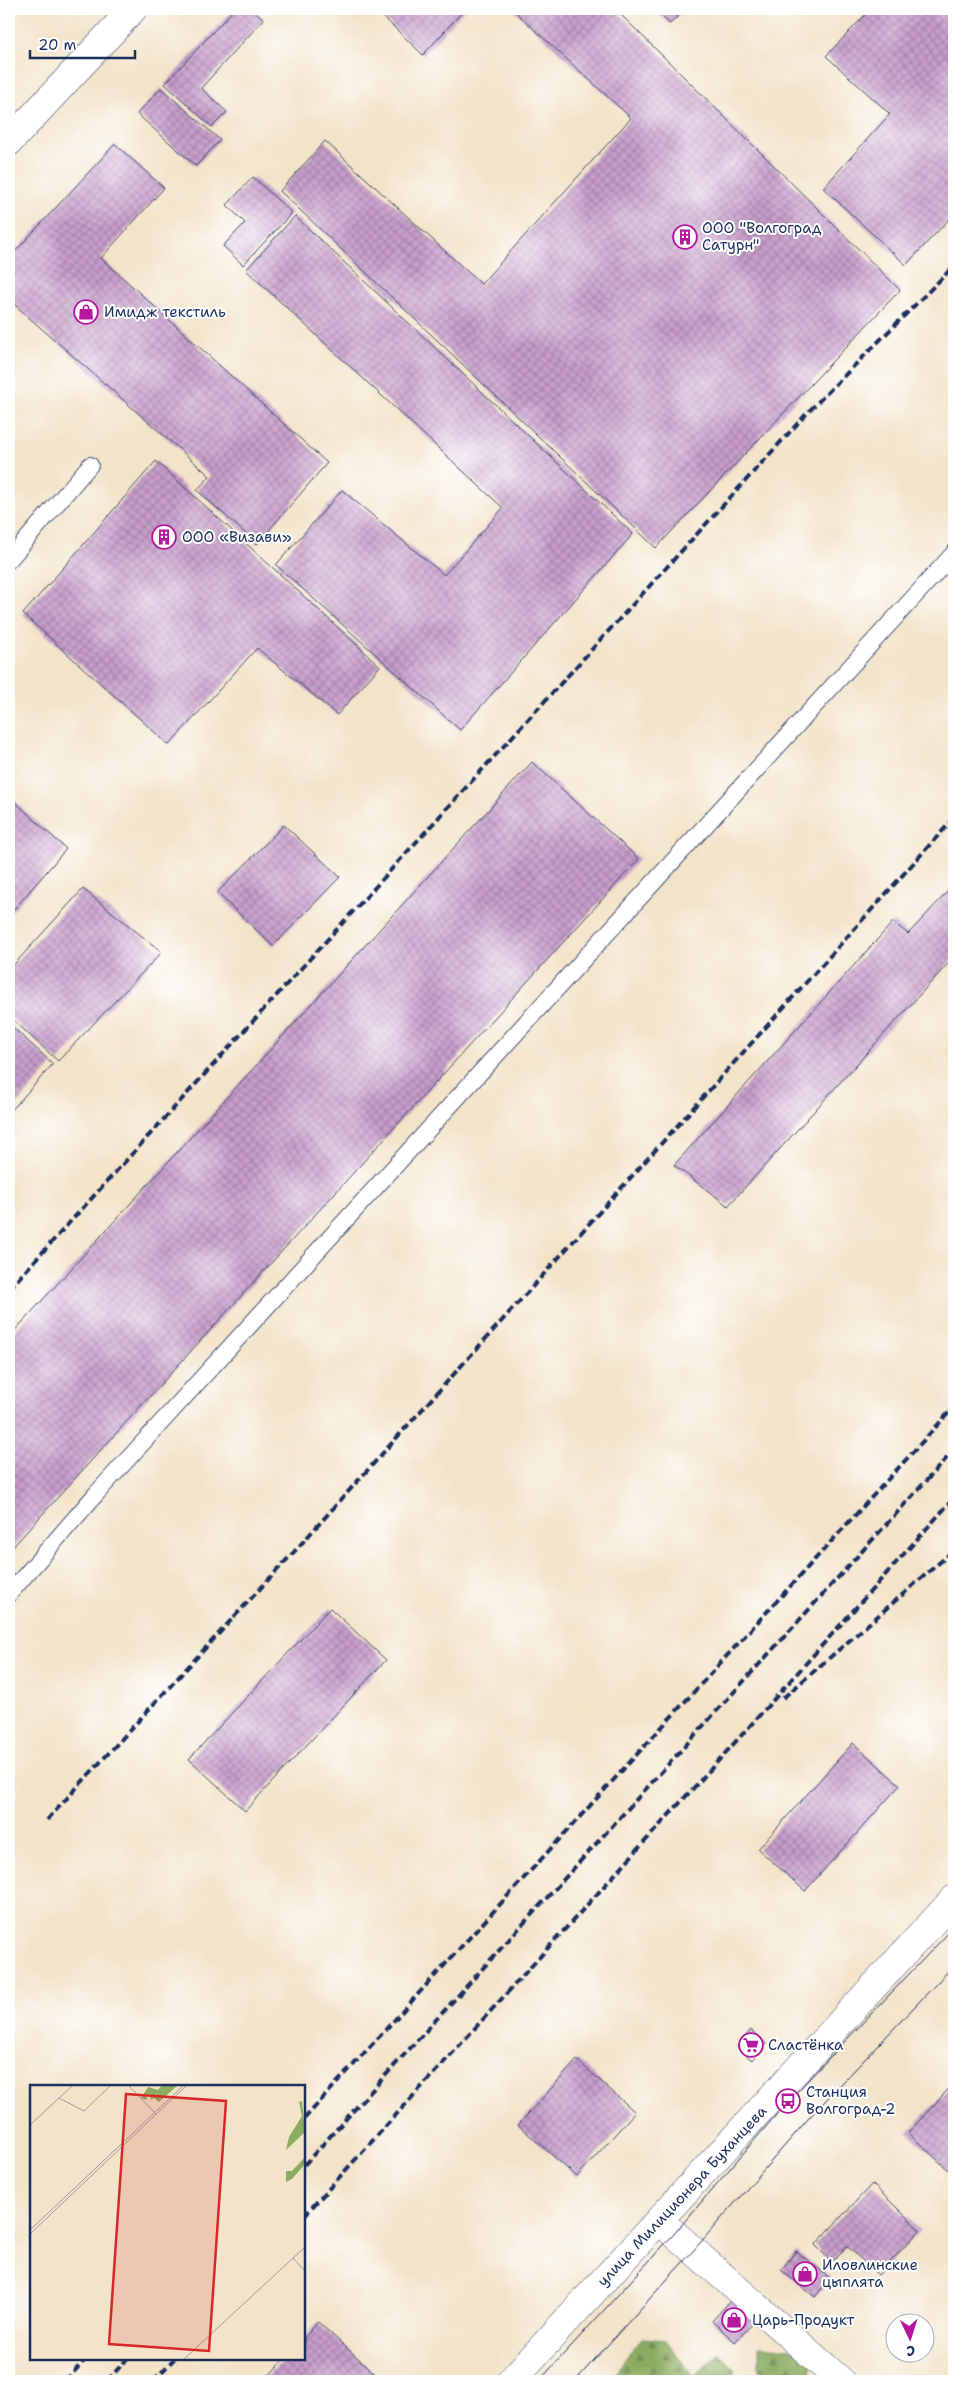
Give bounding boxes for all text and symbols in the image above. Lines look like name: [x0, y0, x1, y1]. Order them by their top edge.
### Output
scale bar: [30, 28, 135, 60]
text: 20 m: [38, 35, 77, 55]
place label: ООО "Волгоград Сатурн": [702, 218, 822, 255]
building icon: ООО "Волгоград Сатурн": [672, 224, 698, 250]
shop icon: Имидж текстиль: [73, 299, 99, 325]
place label: Имидж текстиль: [104, 302, 226, 322]
building icon: ООО «Визави»: [151, 524, 177, 550]
place label: ООО «Визави»: [182, 527, 291, 547]
supermarket icon: Сластёнка: [738, 2032, 764, 2058]
place label: Сластёнка: [768, 2035, 844, 2055]
place label: Станция Волгоград-2: [806, 2082, 896, 2119]
inset map: [30, 2085, 305, 2360]
bus stop icon: Станция Волгоград-2: [775, 2088, 801, 2114]
street label: улица Милиционера Буханцева: [593, 2101, 772, 2291]
place label: Иловлинские цыплята: [822, 2255, 918, 2292]
shop icon: Иловлинские цыплята: [792, 2261, 818, 2287]
shop icon: Царь-Продукт: [721, 2307, 747, 2333]
place label: Царь-Продукт: [752, 2310, 855, 2330]
north arrow: [886, 2312, 936, 2362]
text: С: [906, 2342, 916, 2360]

